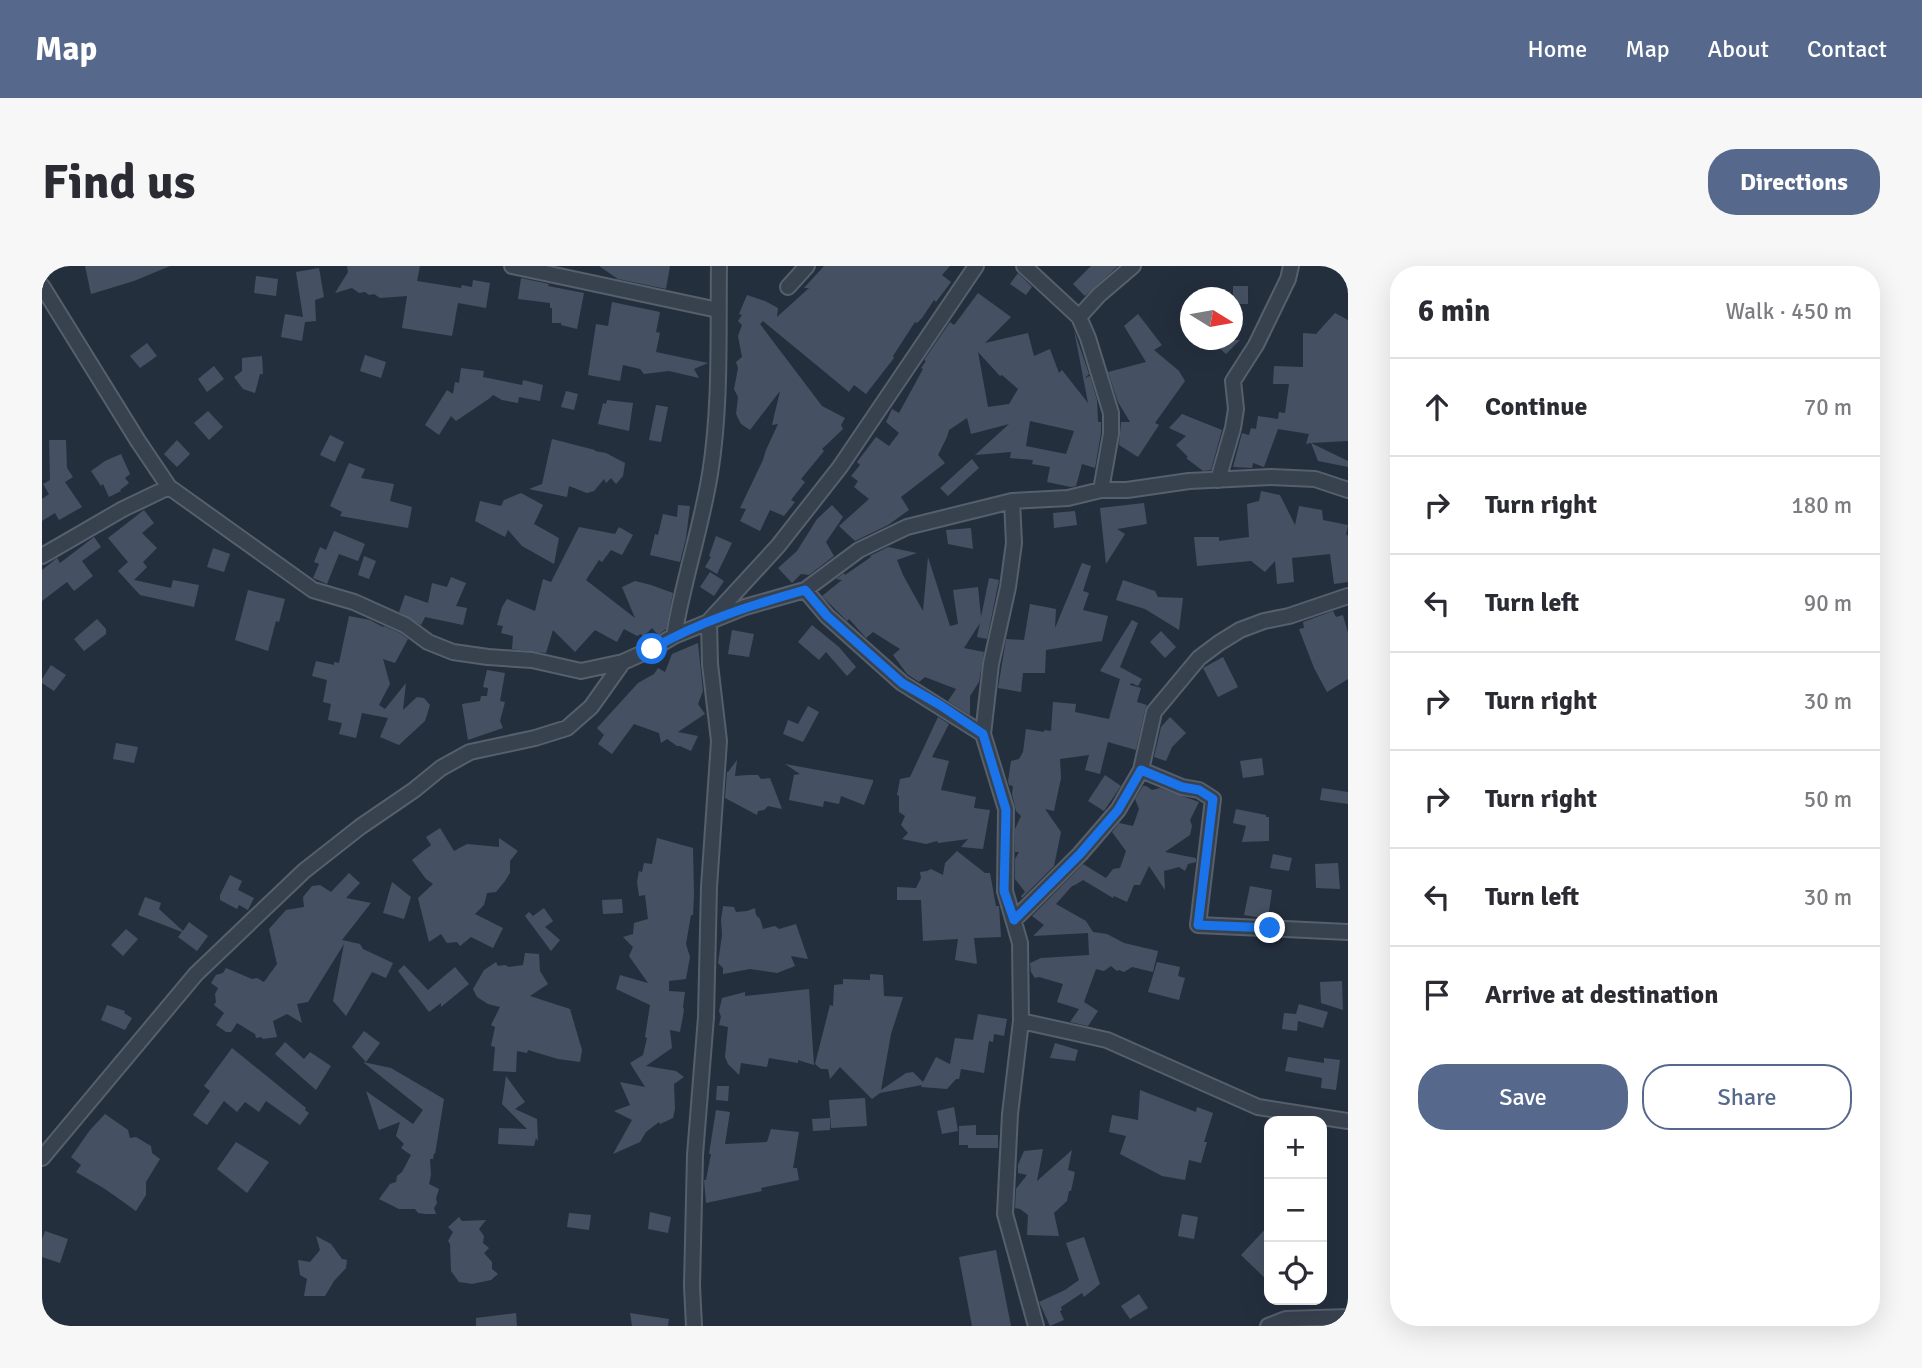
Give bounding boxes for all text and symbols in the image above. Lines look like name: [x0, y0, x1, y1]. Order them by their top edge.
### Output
text: Map: [35, 29, 97, 70]
text: Home: [1527, 34, 1587, 64]
text: Map: [1625, 34, 1670, 64]
text: About: [1708, 34, 1769, 64]
text: Contact: [1807, 34, 1887, 64]
button: Directions: [1708, 149, 1880, 215]
text: Find us: [42, 152, 195, 212]
north arrow: [1180, 287, 1243, 350]
text: 6 min: [1418, 293, 1490, 330]
text: Walk · 450 m: [1726, 297, 1852, 326]
icon: ahead: [1418, 388, 1456, 426]
text: Continue: [1485, 391, 1587, 423]
text: 70 m: [1804, 393, 1852, 422]
icon: right: [1418, 486, 1456, 524]
text: Turn right: [1485, 489, 1597, 521]
text: 180 m: [1791, 491, 1852, 520]
icon: left: [1418, 584, 1456, 622]
text: Turn left: [1485, 587, 1579, 619]
text: 90 m: [1804, 589, 1852, 618]
route start: [636, 633, 667, 664]
icon: right: [1418, 682, 1456, 720]
text: Turn right: [1485, 685, 1597, 717]
text: 30 m: [1804, 687, 1852, 716]
icon: right: [1418, 780, 1456, 818]
text: Turn right: [1485, 783, 1597, 815]
text: 50 m: [1804, 785, 1852, 814]
icon: left: [1418, 878, 1456, 916]
text: Turn left: [1485, 881, 1579, 913]
text: 30 m: [1804, 883, 1852, 912]
route end: [1254, 912, 1285, 943]
icon: arrive: [1418, 976, 1456, 1014]
text: Arrive at destination: [1485, 979, 1718, 1011]
button: Save: [1418, 1064, 1628, 1130]
button: Share: [1642, 1064, 1852, 1130]
map controls: [1264, 1116, 1327, 1305]
button: +: [1264, 1116, 1327, 1179]
button: −: [1264, 1179, 1327, 1242]
button: locate: [1264, 1242, 1327, 1305]

